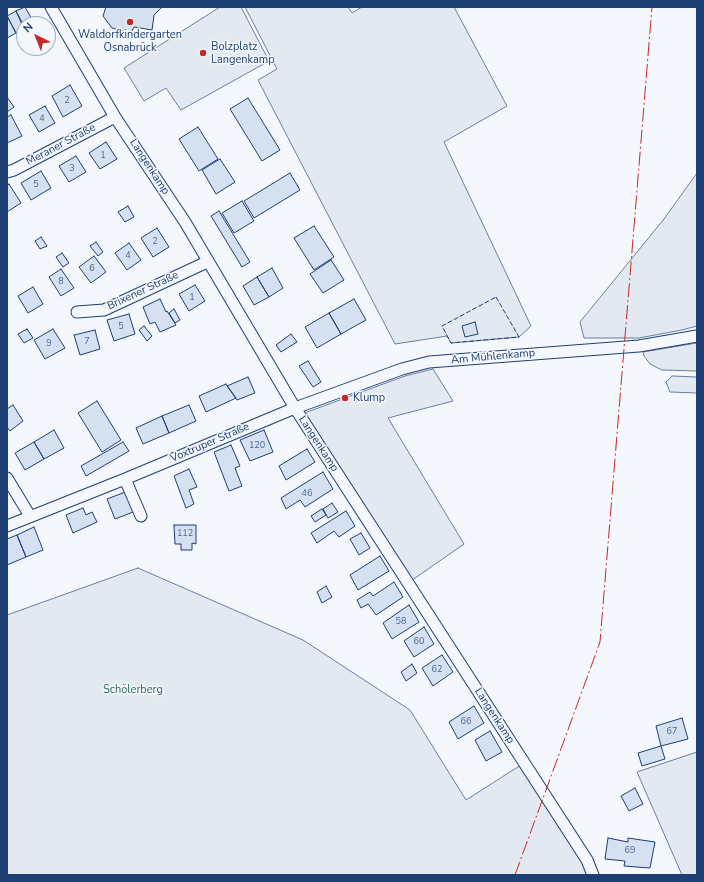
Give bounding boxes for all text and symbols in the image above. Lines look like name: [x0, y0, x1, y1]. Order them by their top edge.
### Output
north arrow: [16, 16, 56, 56]
marker: Waldorfkindergarten Osnabrück: [125, 17, 135, 27]
text: N: [20, 19, 36, 36]
place label: Waldorfkindergarten Osnabrück: [78, 28, 182, 54]
place label: Bolzplatz Langenkamp: [211, 40, 275, 66]
marker: Bolzplatz Langenkamp: [198, 48, 208, 58]
house number: 2: [64, 96, 70, 106]
house number: 4: [39, 114, 45, 124]
street label: Meraner Straße: [24, 121, 98, 169]
street label: Langenkamp: [126, 137, 172, 197]
house number: 1: [100, 151, 106, 161]
house number: 3: [69, 164, 75, 174]
house number: 5: [33, 180, 39, 190]
house number: 2: [152, 237, 158, 247]
house number: 4: [125, 251, 131, 261]
house number: 6: [89, 264, 95, 274]
street label: Brixener Straße: [105, 269, 181, 313]
house number: 8: [58, 277, 64, 287]
house number: 1: [189, 293, 195, 303]
house number: 5: [118, 322, 124, 332]
house number: 7: [84, 337, 90, 347]
house number: 9: [46, 339, 52, 349]
street label: Am Mühlenkamp: [450, 347, 536, 367]
place label: Klump: [353, 391, 385, 405]
marker: Klump: [340, 393, 350, 403]
street label: Langenkamp: [295, 414, 341, 474]
street label: Voxtruper Straße: [168, 420, 252, 466]
house number: 120: [249, 441, 265, 451]
house number: 46: [302, 489, 312, 499]
house number: 112: [177, 529, 193, 539]
house number: 58: [396, 617, 406, 627]
house number: 60: [414, 637, 424, 647]
house number: 62: [432, 665, 442, 675]
park label: Schölerberg: [103, 683, 163, 697]
street label: Langenkamp: [471, 686, 517, 746]
house number: 66: [461, 717, 471, 727]
house number: 67: [667, 727, 677, 737]
house number: 69: [625, 846, 635, 856]

